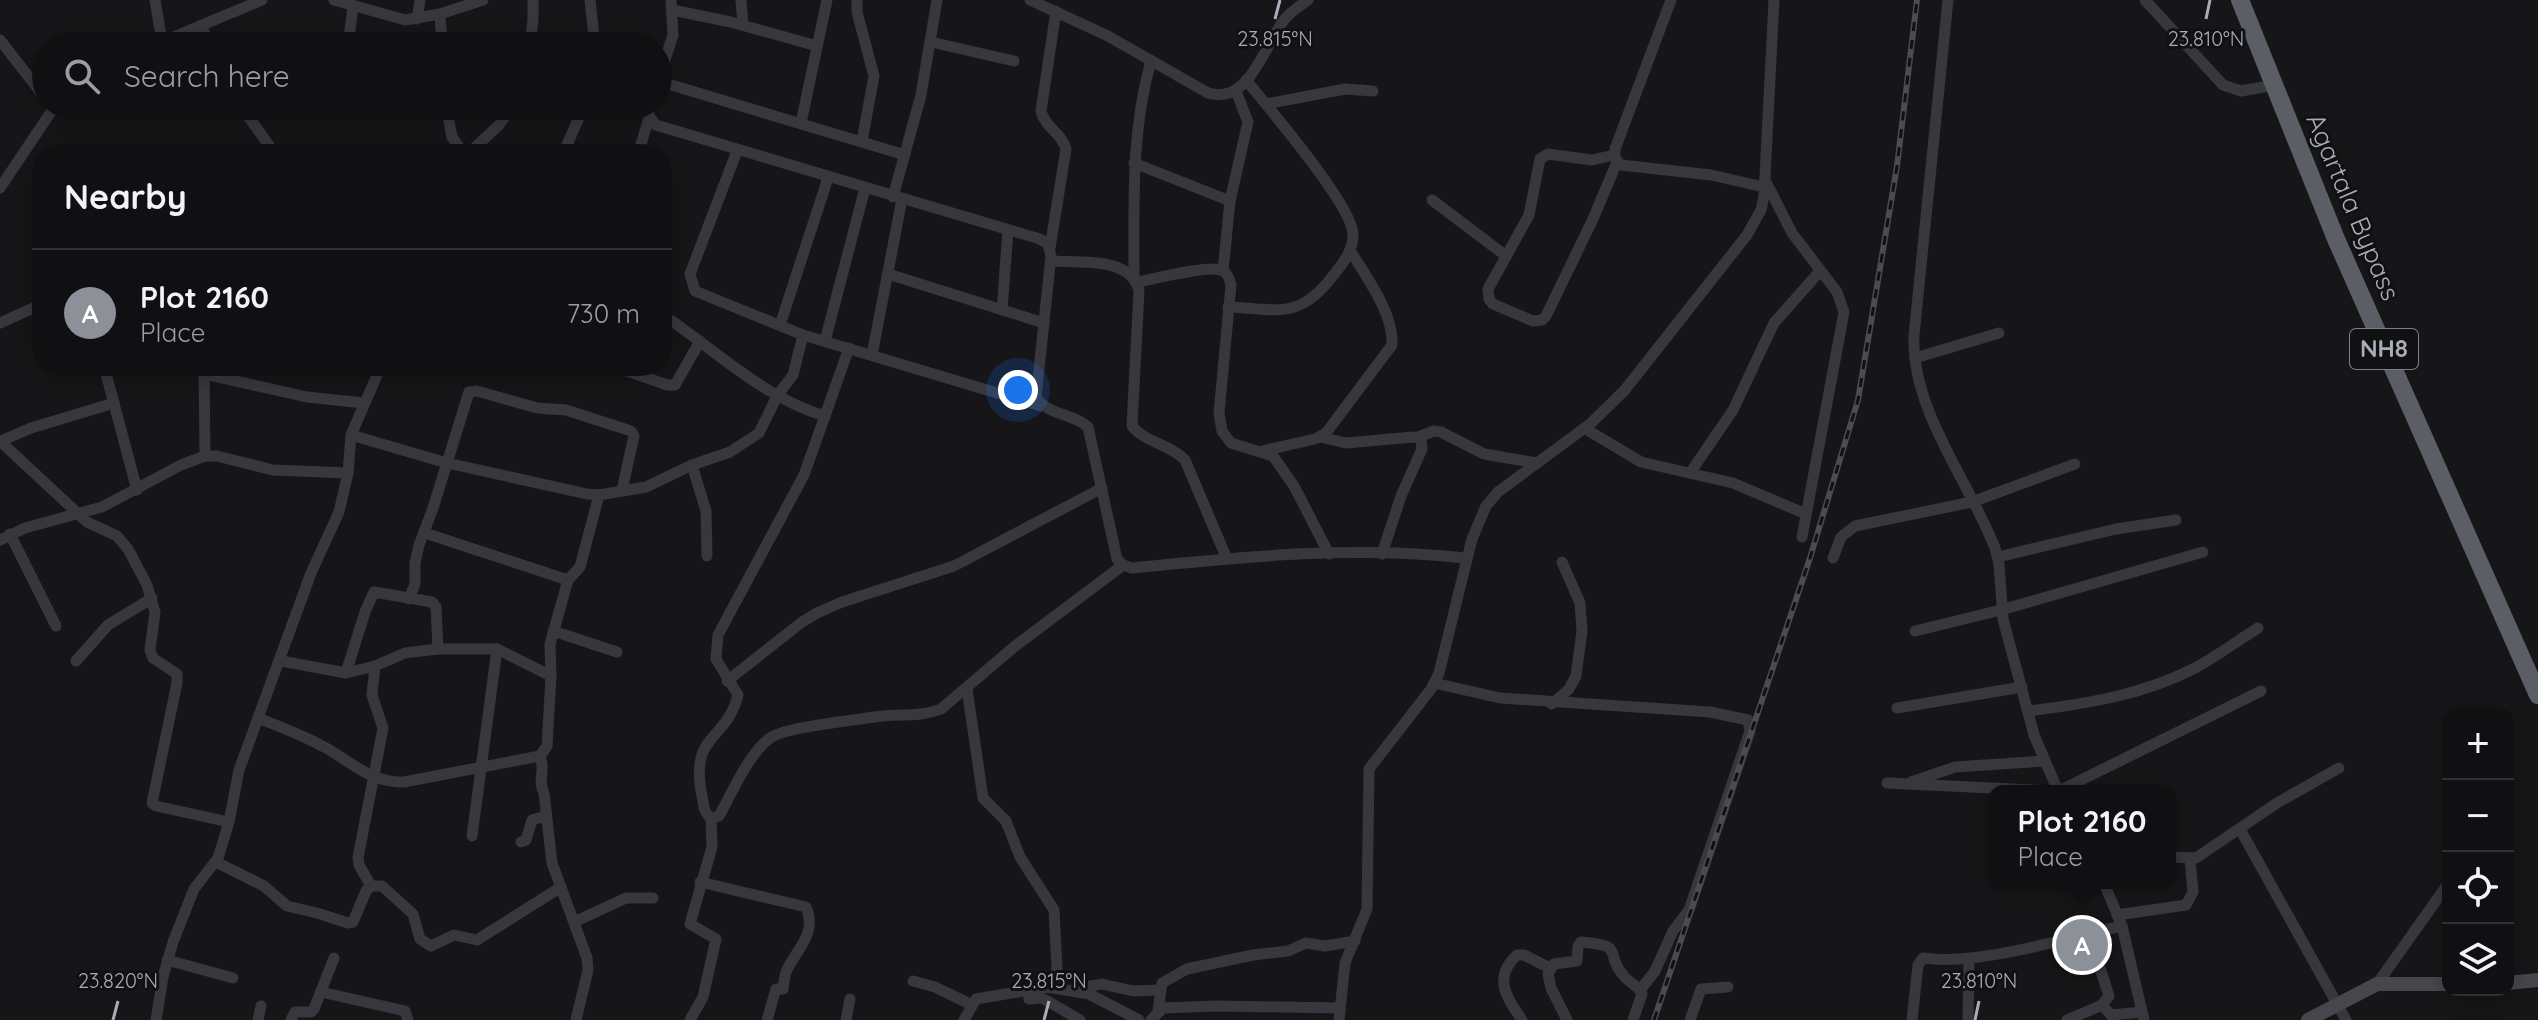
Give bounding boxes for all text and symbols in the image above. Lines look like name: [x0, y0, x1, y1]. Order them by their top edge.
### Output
text: 23.815°N: [1237, 26, 1313, 51]
text: 23.810°N: [2168, 26, 2244, 51]
search box: [32, 32, 672, 120]
icon: search: [60, 54, 104, 98]
text: Search here: [124, 57, 290, 95]
street label: Agartala Bypass: [2299, 108, 2408, 305]
text: Nearby: [64, 175, 187, 218]
text: Plot 2160: [140, 278, 269, 316]
text: A: [82, 297, 98, 330]
text: 730 m: [567, 297, 640, 330]
text: Place: [140, 316, 205, 349]
road number: NH8: [2350, 329, 2418, 369]
your location: [998, 370, 1038, 410]
map controls: [2442, 708, 2514, 996]
button: +: [2442, 708, 2514, 780]
button: −: [2442, 780, 2514, 852]
popup: [1988, 785, 2176, 889]
text: Plot 2160: [2017, 802, 2147, 840]
text: Place: [2017, 840, 2083, 873]
button: locate: [2442, 852, 2514, 924]
pin: A: [2056, 915, 2108, 975]
button: layers: [2442, 924, 2514, 996]
text: 23.820°N: [78, 968, 158, 993]
text: 23.815°N: [1011, 968, 1087, 993]
text: 23.810°N: [1941, 968, 2017, 993]

